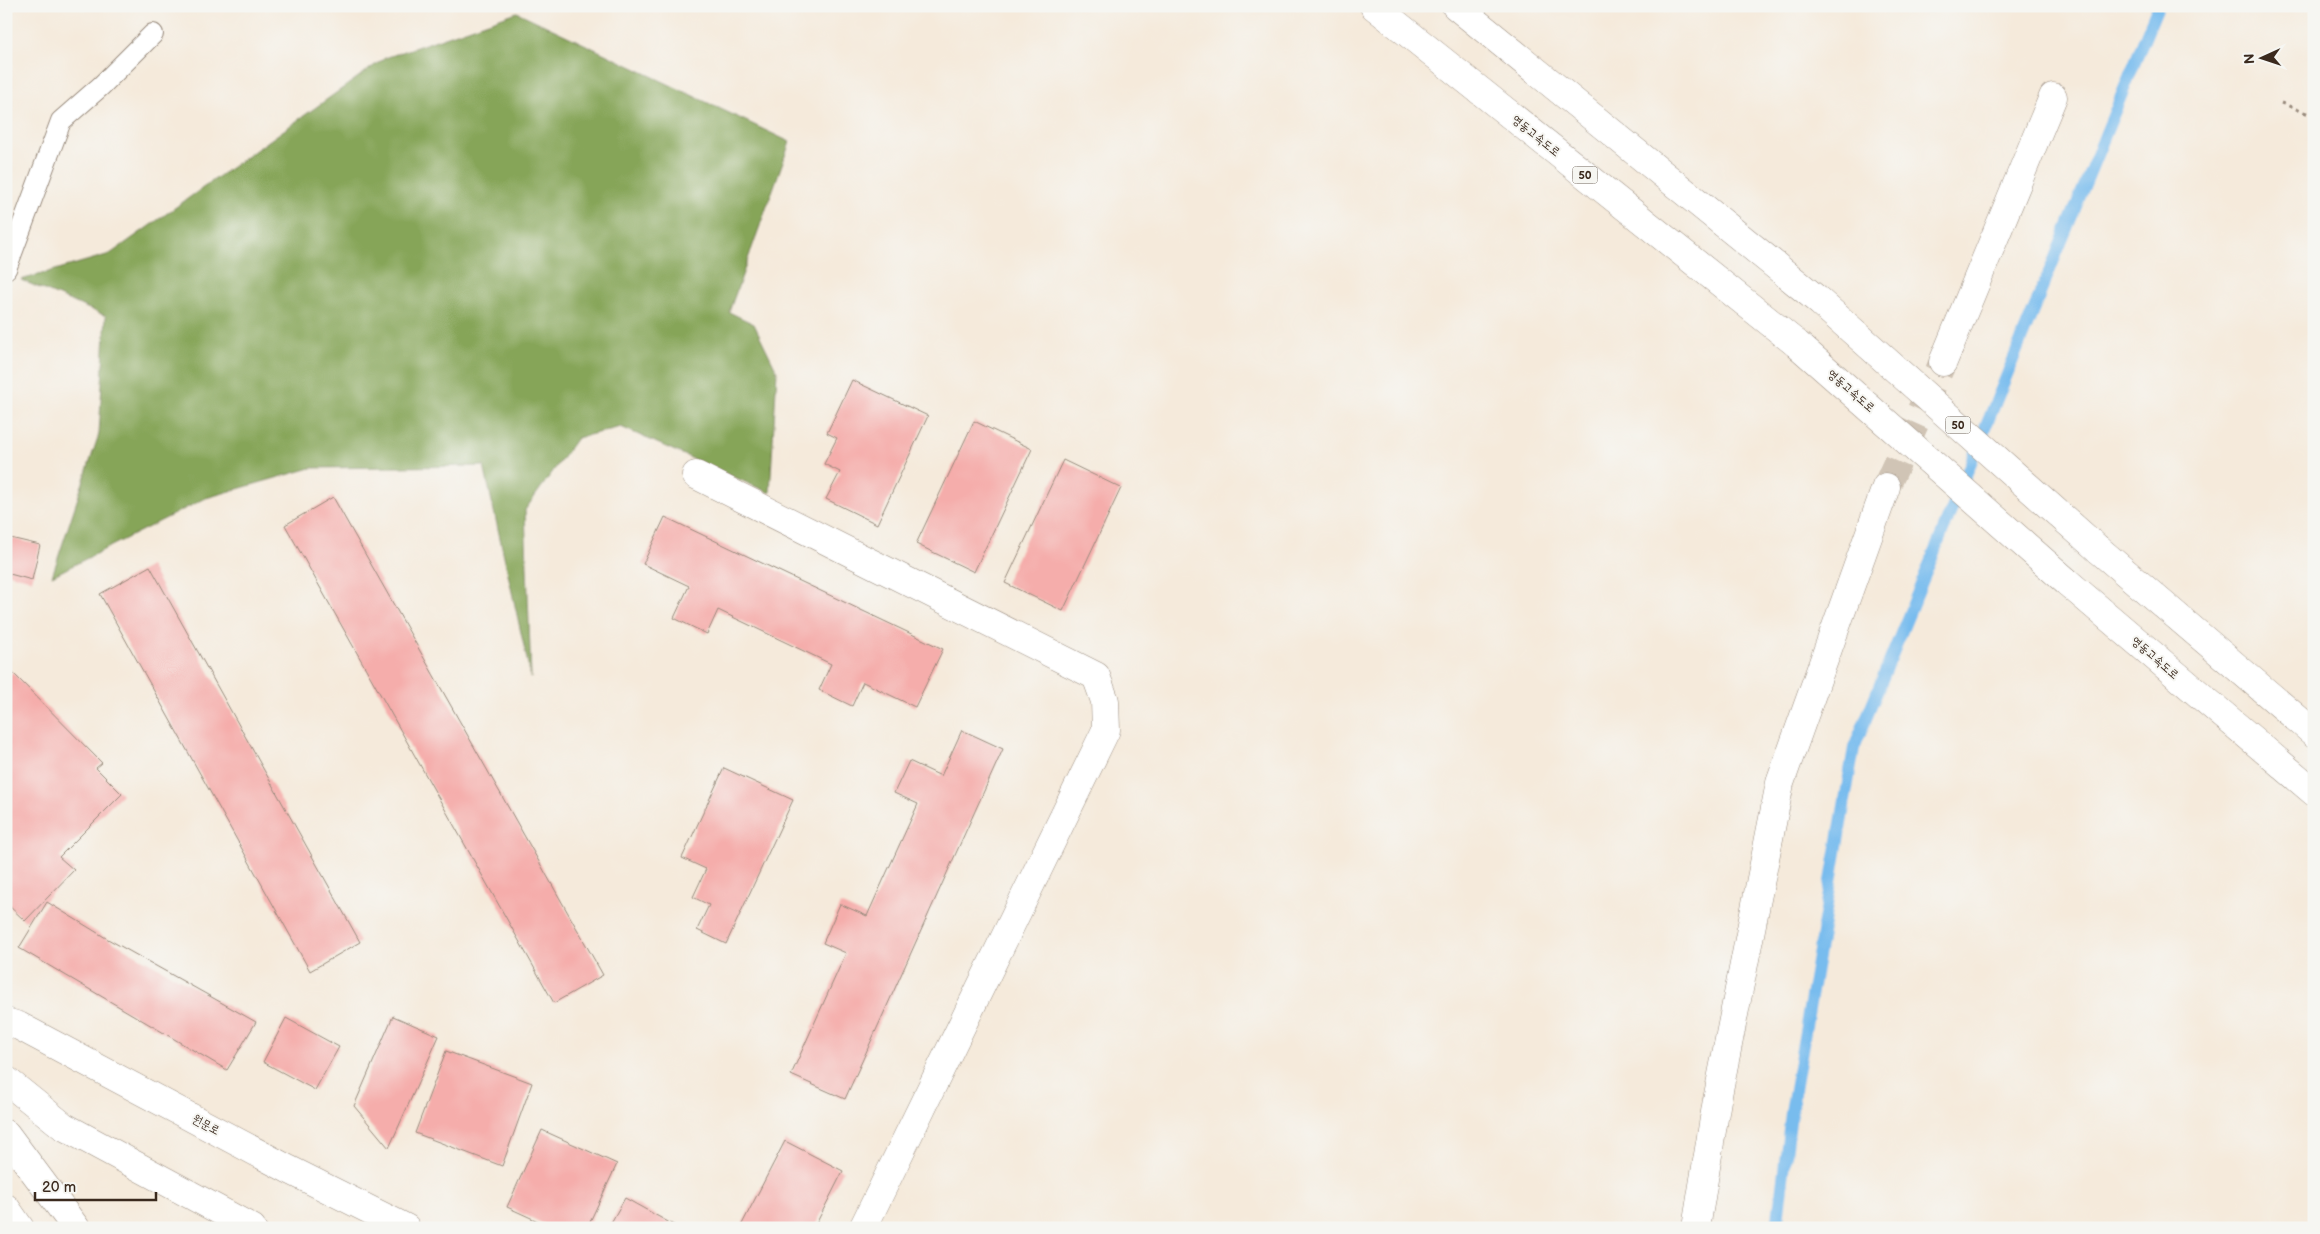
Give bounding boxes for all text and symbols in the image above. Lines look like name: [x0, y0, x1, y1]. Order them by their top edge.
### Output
north arrow: [2238, 32, 2288, 82]
text: N: [2241, 53, 2258, 64]
street label: 영동고속도로: [1509, 112, 1563, 160]
road number: 50: [1572, 166, 1598, 184]
street label: 영동고속도로: [1824, 366, 1878, 416]
road number: 50: [1946, 416, 1970, 434]
street label: 영동고속도로: [2128, 633, 2182, 683]
street label: 원문로: [190, 1112, 222, 1138]
scale bar: [35, 1169, 156, 1201]
text: 20 m: [42, 1178, 76, 1197]

